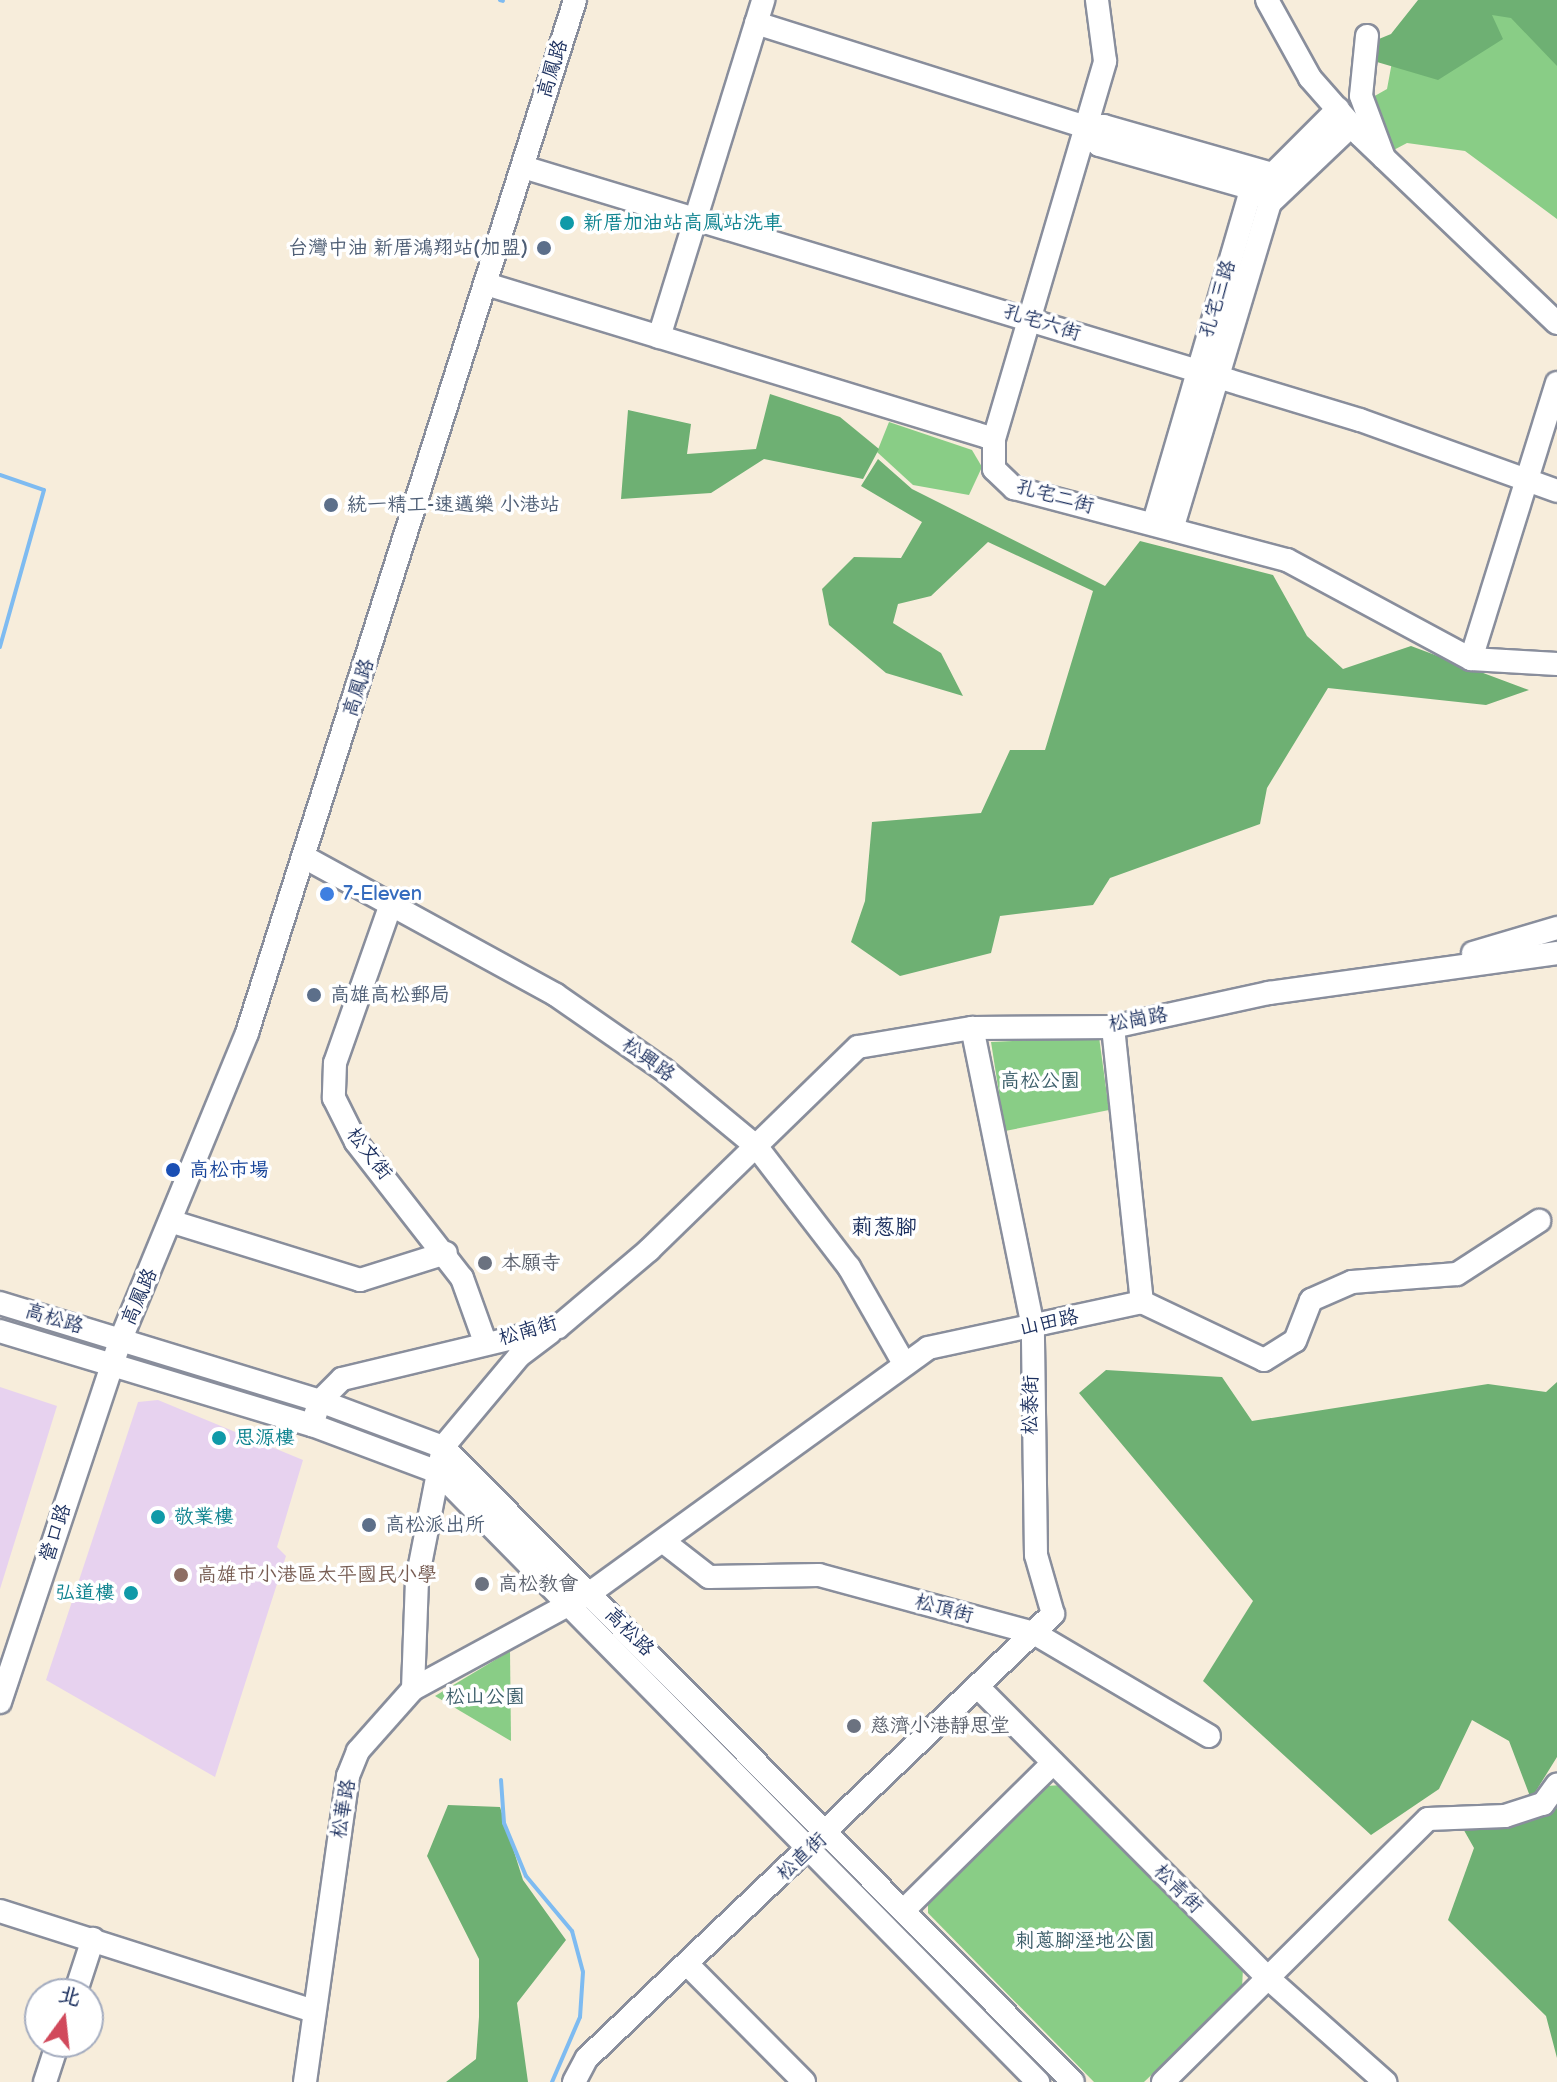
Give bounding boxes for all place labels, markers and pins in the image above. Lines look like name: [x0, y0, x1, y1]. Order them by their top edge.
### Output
place label: 新厝加油站高鳳站洗車: [583, 211, 783, 235]
marker: 新厝加油站高鳳站洗車: [558, 214, 576, 232]
place label: 台灣中油 新厝鴻翔站(加盟): [288, 236, 528, 260]
marker: 台灣中油 新厝鴻翔站(加盟): [535, 239, 553, 257]
place label: 統一精工-速邁樂 小港站: [347, 493, 560, 517]
marker: 統一精工-速邁樂 小港站: [322, 496, 340, 514]
place label: 7-Eleven: [343, 882, 422, 906]
marker: 7-Eleven: [318, 885, 336, 903]
place label: 高雄高松郵局: [330, 983, 450, 1007]
marker: 高雄高松郵局: [305, 986, 323, 1004]
place label: 高松市場: [189, 1158, 269, 1182]
marker: 高松市場: [164, 1161, 182, 1179]
place label: 本願寺: [501, 1251, 561, 1275]
marker: 本願寺: [476, 1254, 494, 1272]
place label: 思源樓: [235, 1426, 295, 1450]
marker: 思源樓: [210, 1429, 228, 1447]
place label: 敬業樓: [174, 1505, 234, 1529]
marker: 敬業樓: [149, 1508, 167, 1526]
place label: 高松派出所: [385, 1513, 485, 1537]
marker: 高松派出所: [360, 1516, 378, 1534]
place label: 高雄市小港區太平國民小學: [197, 1563, 437, 1587]
marker: 高雄市小港區太平國民小學: [172, 1566, 190, 1584]
place label: 高松教會: [498, 1572, 578, 1596]
marker: 高松教會: [473, 1575, 491, 1593]
place label: 弘道樓: [55, 1581, 115, 1605]
marker: 弘道樓: [122, 1584, 140, 1602]
place label: 慈濟小港靜思堂: [870, 1714, 1010, 1738]
marker: 慈濟小港靜思堂: [845, 1717, 863, 1735]

